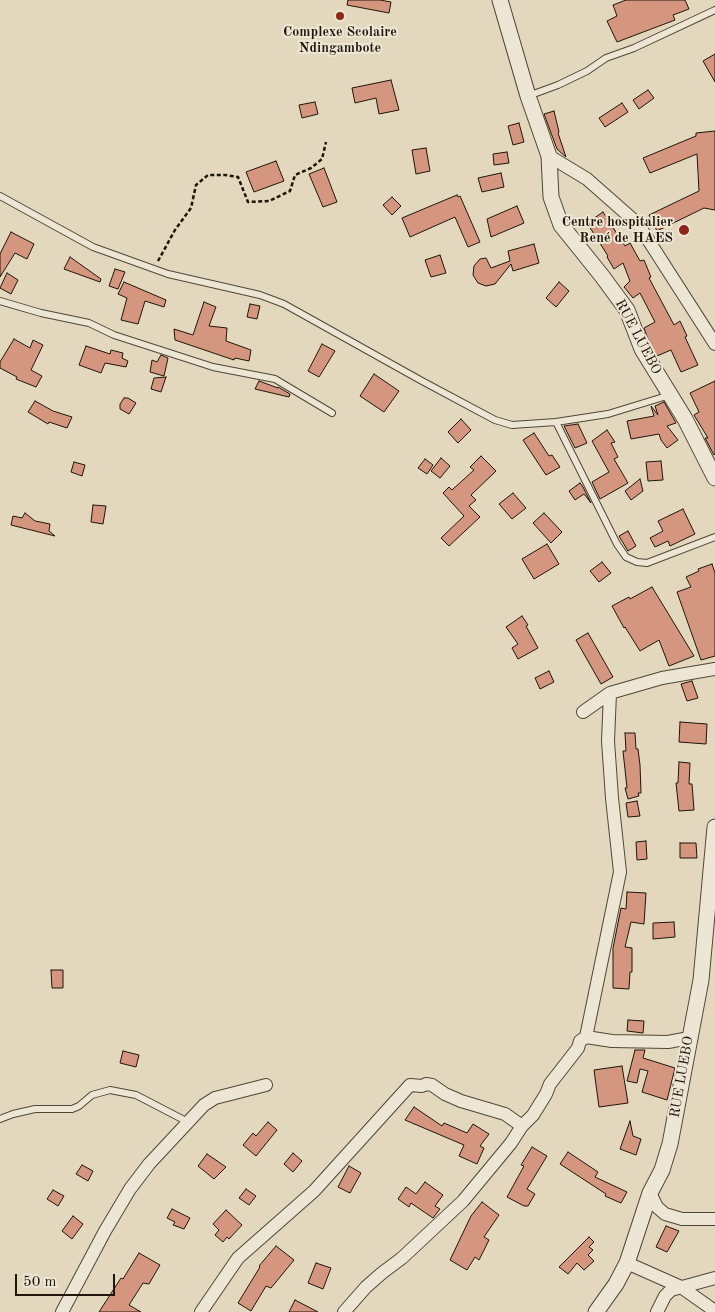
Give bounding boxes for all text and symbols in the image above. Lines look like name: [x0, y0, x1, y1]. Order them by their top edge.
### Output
marker: Complexe Scolaire Ndingambote: [334, 10, 346, 22]
place label: Complexe Scolaire Ndingambote: [283, 24, 397, 56]
place label: Centre hospitalier René de HAES: [562, 214, 673, 246]
marker: Centre hospitalier René de HAES: [677, 223, 691, 237]
street label: RUE LUEBO: [611, 297, 665, 377]
street label: RUE LUEBO: [667, 1035, 697, 1119]
scale bar: [18, 1264, 118, 1296]
text: 50 m: [23, 1275, 57, 1290]

